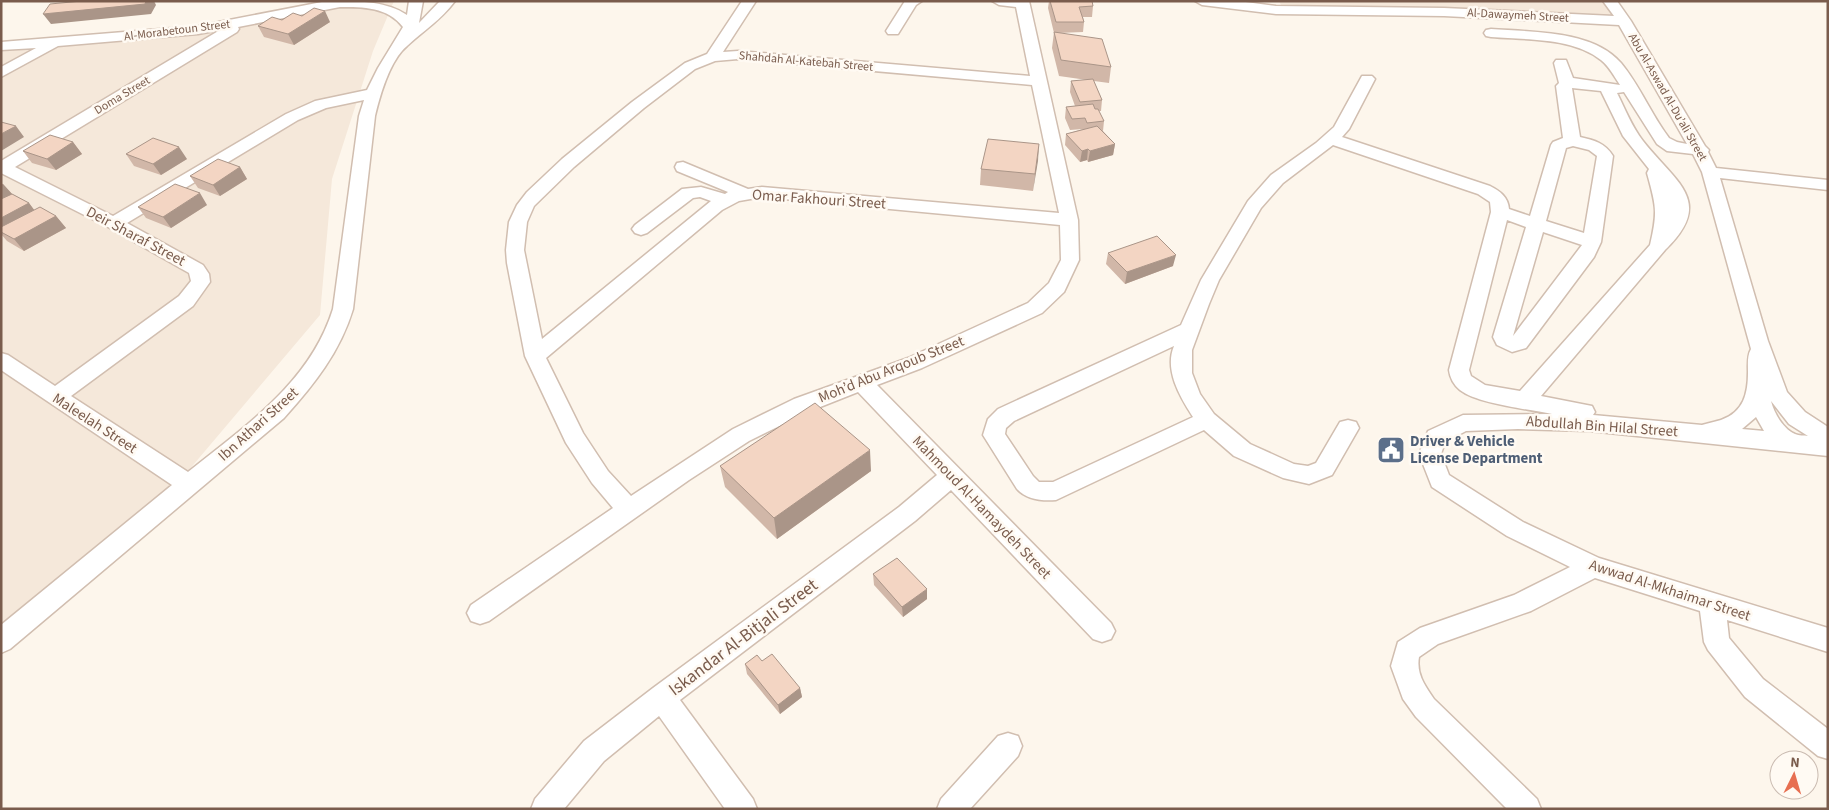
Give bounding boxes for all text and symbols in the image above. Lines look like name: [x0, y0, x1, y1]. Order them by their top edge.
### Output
street label: Al-Dawaymeh Street: [1467, 4, 1569, 27]
street label: Al-Morabetoun Street: [123, 16, 231, 45]
street label: Abu Al-Aswad Al-Du’ali Street: [1624, 30, 1711, 164]
street label: Shahdah Al-Katebah Street: [738, 47, 874, 76]
street label: Doma Street: [91, 72, 153, 119]
street label: Omar Fakhouri Street: [751, 184, 887, 215]
street label: Deir Sharaf Street: [82, 201, 189, 271]
street label: Moh’d Abu Arqoub Street: [815, 331, 967, 408]
street label: Ibn Athari Street: [214, 383, 303, 466]
street label: Maleelah Street: [48, 388, 141, 459]
street label: Abdullah Bin Hilal Street: [1525, 411, 1679, 442]
street label: Mahmoud Al-Hamaydeh Street: [907, 431, 1056, 584]
place label: Driver & Vehicle License Department: [1410, 431, 1543, 469]
public building icon: Driver & Vehicle License Department: [1376, 435, 1406, 465]
street label: Awwad Al-Mkhaimar Street: [1586, 554, 1753, 627]
street label: Iskandar Al-Bitjali Street: [663, 573, 823, 702]
north arrow: [1769, 750, 1819, 800]
text: N: [1790, 753, 1801, 773]

